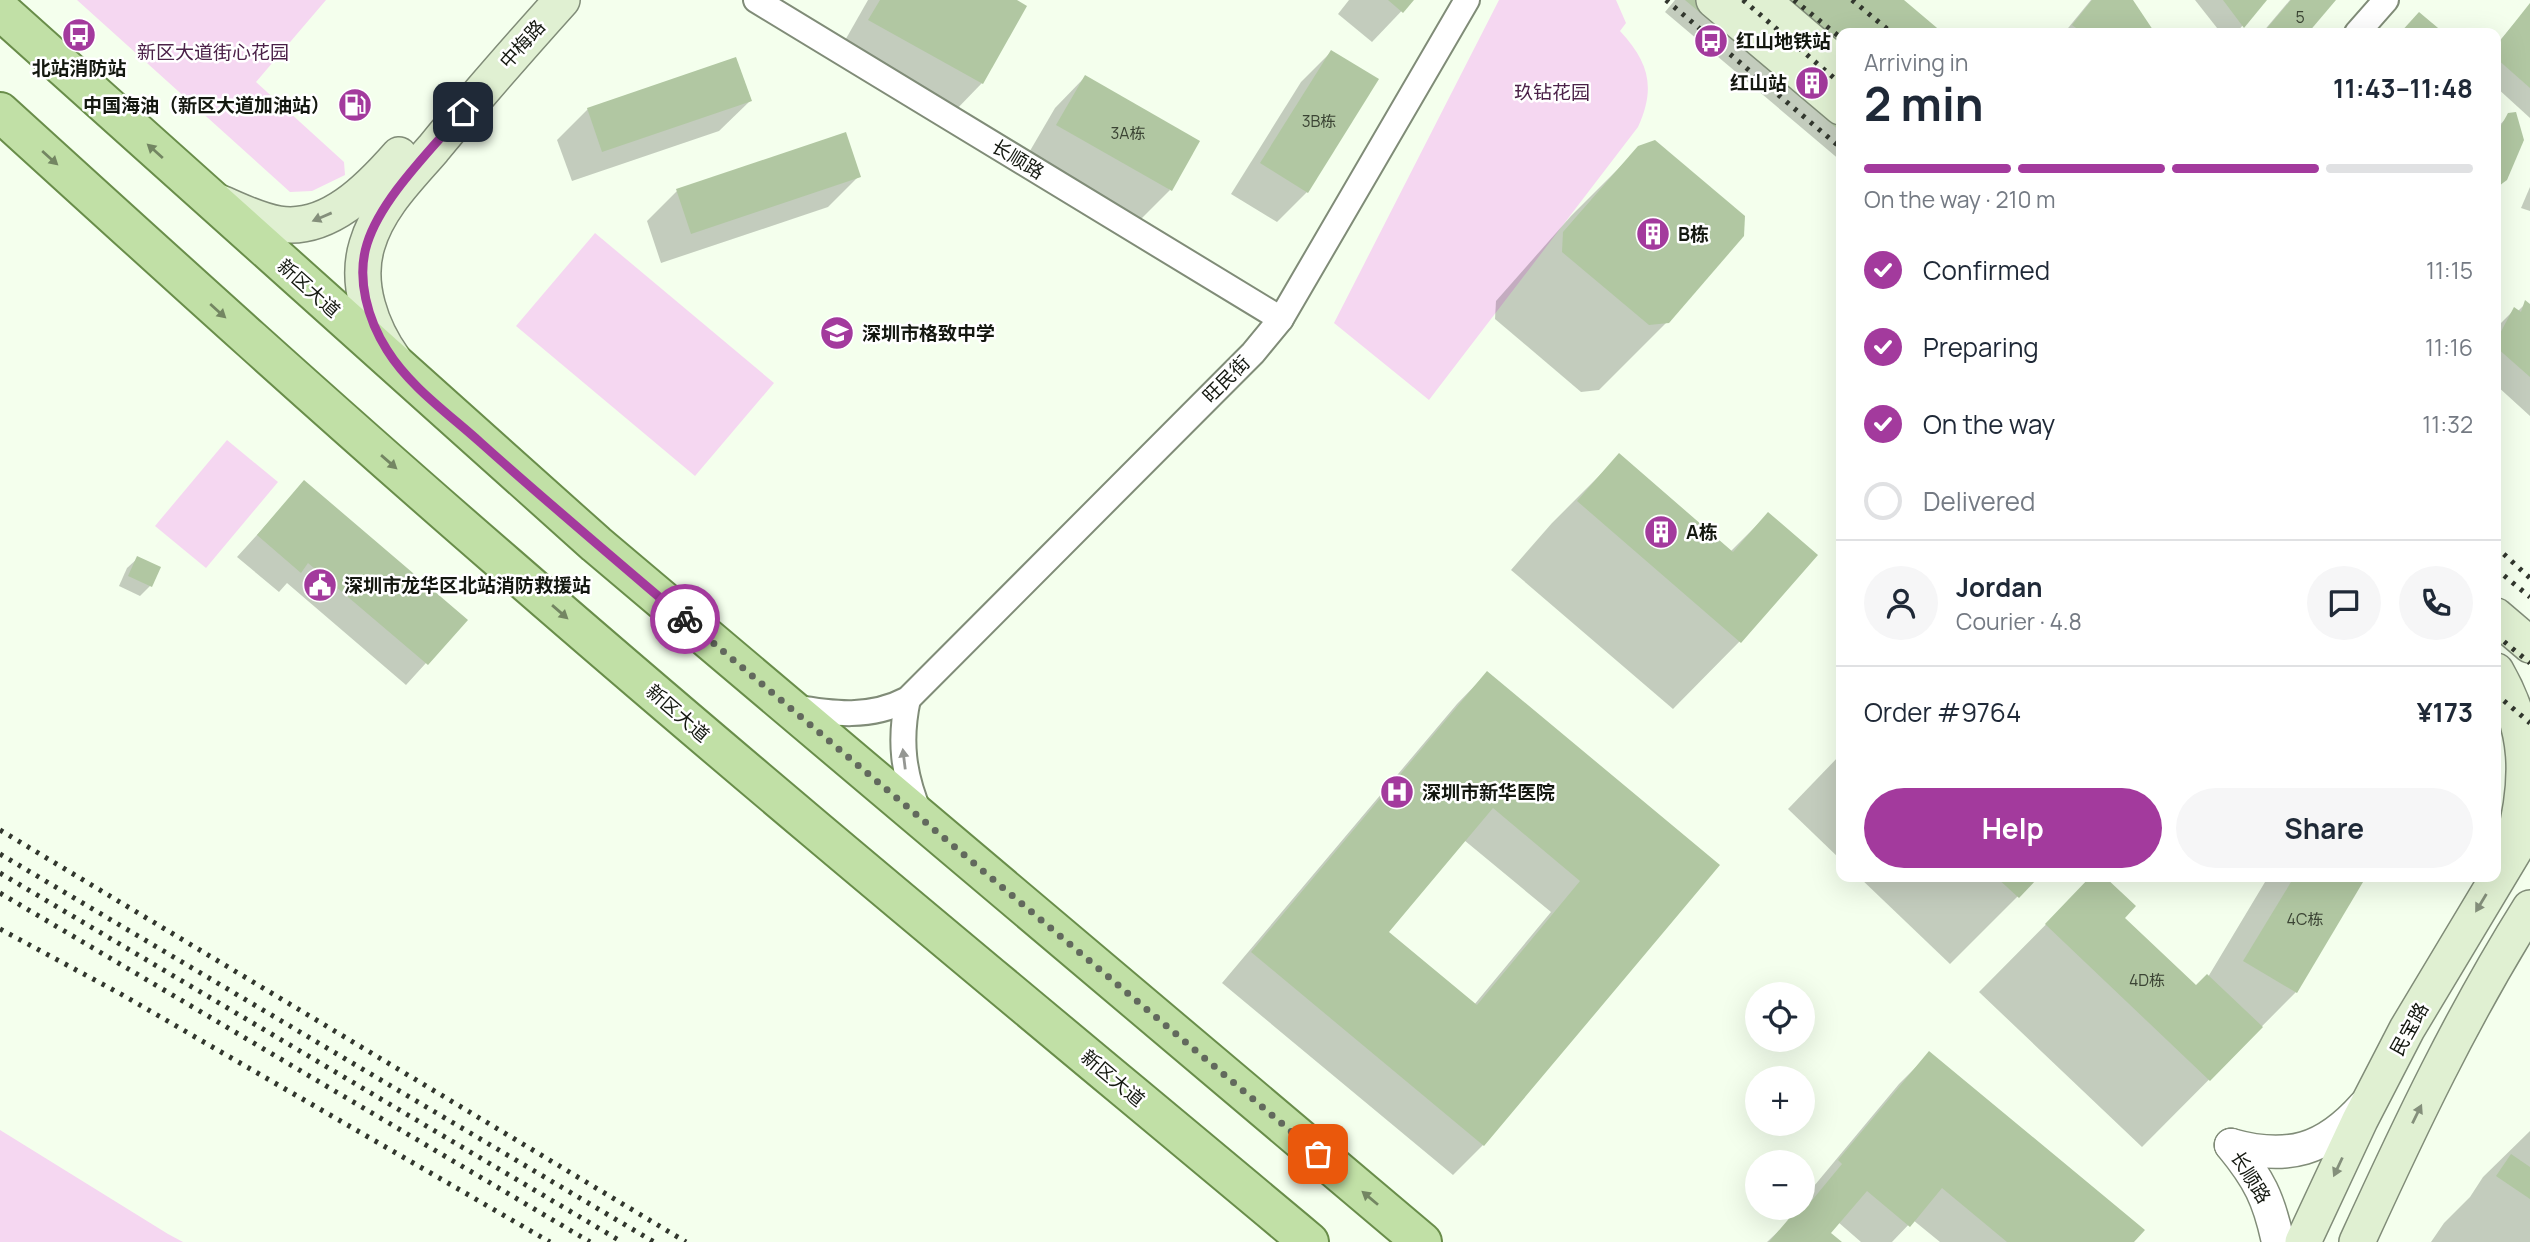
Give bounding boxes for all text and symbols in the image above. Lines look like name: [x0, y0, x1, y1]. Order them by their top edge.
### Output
house number: 5: [2295, 6, 2305, 28]
street label: 中梅路: [493, 14, 551, 74]
bus stop icon: 北站消防站: [60, 16, 98, 54]
bus stop icon: 红山地铁站: [1692, 22, 1730, 60]
place label: 红山地铁站: [1736, 28, 1831, 54]
park label: 新区大道街心花园: [137, 39, 289, 65]
text: Arriving in: [1864, 46, 1969, 78]
place label: 北站消防站: [31, 55, 127, 81]
building icon: 红山站: [1793, 64, 1831, 102]
place label: 红山站: [1730, 70, 1787, 96]
text: 11:43–11:48: [2333, 70, 2473, 106]
text: 2 min: [1864, 72, 1984, 135]
park label: 玖钻花园: [1514, 79, 1590, 105]
pin: [433, 82, 493, 142]
fuel station icon: 中国海油（新区大道加油站）: [336, 86, 374, 124]
place label: 中国海油（新区大道加油站）: [83, 92, 330, 118]
icon: home: [444, 93, 482, 131]
house number: 3B栋: [1302, 110, 1336, 132]
house number: 3A栋: [1111, 122, 1145, 144]
street label: 长顺路: [987, 133, 1049, 185]
one-way arrow: [146, 143, 163, 159]
one-way arrow: [41, 149, 58, 165]
text: On the way · 210 m: [1864, 183, 2056, 215]
one-way arrow: [312, 211, 332, 223]
building icon: B栋: [1634, 215, 1672, 253]
place label: B栋: [1678, 221, 1709, 247]
icon: check: [1864, 251, 1902, 289]
text: Confirmed: [1923, 252, 2050, 288]
street label: 新区大道: [272, 253, 346, 323]
text: 11:15: [2426, 254, 2473, 286]
one-way arrow: [209, 303, 227, 319]
school or university icon: 深圳市格致中学: [818, 314, 856, 352]
place label: 深圳市格致中学: [862, 320, 995, 346]
icon: check: [1864, 328, 1902, 366]
text: Preparing: [1923, 329, 2039, 365]
text: 11:16: [2425, 331, 2473, 363]
street label: 旺民街: [1197, 350, 1255, 408]
icon: check: [1864, 405, 1902, 443]
text: On the way: [1923, 406, 2055, 442]
text: 11:32: [2422, 408, 2473, 440]
one-way arrow: [380, 454, 397, 469]
text: Delivered: [1923, 483, 2035, 519]
building icon: A栋: [1642, 513, 1680, 551]
place label: A栋: [1686, 519, 1718, 545]
public building icon: 深圳市龙华区北站消防救援站: [301, 566, 339, 604]
button: person: [1864, 566, 1938, 640]
button: chat: [2307, 566, 2381, 640]
button: phone: [2399, 566, 2473, 640]
text: Jordan: [1956, 569, 2042, 605]
place label: 深圳市龙华区北站消防救援站: [344, 572, 591, 598]
courier: [650, 584, 720, 654]
icon: bike: [666, 600, 704, 638]
one-way arrow: [551, 604, 569, 620]
text: Courier · 4.8: [1956, 605, 2082, 637]
street label: 新区大道: [641, 678, 715, 748]
text: Order #9764: [1864, 694, 2021, 730]
text: ¥173: [2417, 694, 2473, 730]
one-way arrow: [898, 748, 909, 770]
hospital icon: 深圳市新华医院: [1378, 773, 1416, 811]
place label: 深圳市新华医院: [1422, 779, 1555, 805]
button: Help: [1864, 788, 2162, 868]
button: Share: [2176, 788, 2473, 868]
one-way arrow: [2475, 893, 2488, 912]
house number: 4C栋: [2287, 908, 2323, 930]
house number: 4D栋: [2129, 969, 2165, 991]
map controls: [1745, 982, 1815, 1220]
button: locate: [1745, 982, 1815, 1052]
street label: 民宝路: [2384, 998, 2434, 1060]
street label: 新区大道: [1076, 1044, 1150, 1112]
button: +: [1745, 1066, 1815, 1136]
one-way arrow: [2411, 1103, 2422, 1124]
pin: [1288, 1124, 1348, 1184]
icon: bag: [1299, 1135, 1337, 1173]
street label: 长顺路: [2225, 1146, 2277, 1208]
button: −: [1745, 1150, 1815, 1220]
one-way arrow: [2332, 1157, 2344, 1177]
one-way arrow: [1362, 1191, 1379, 1206]

